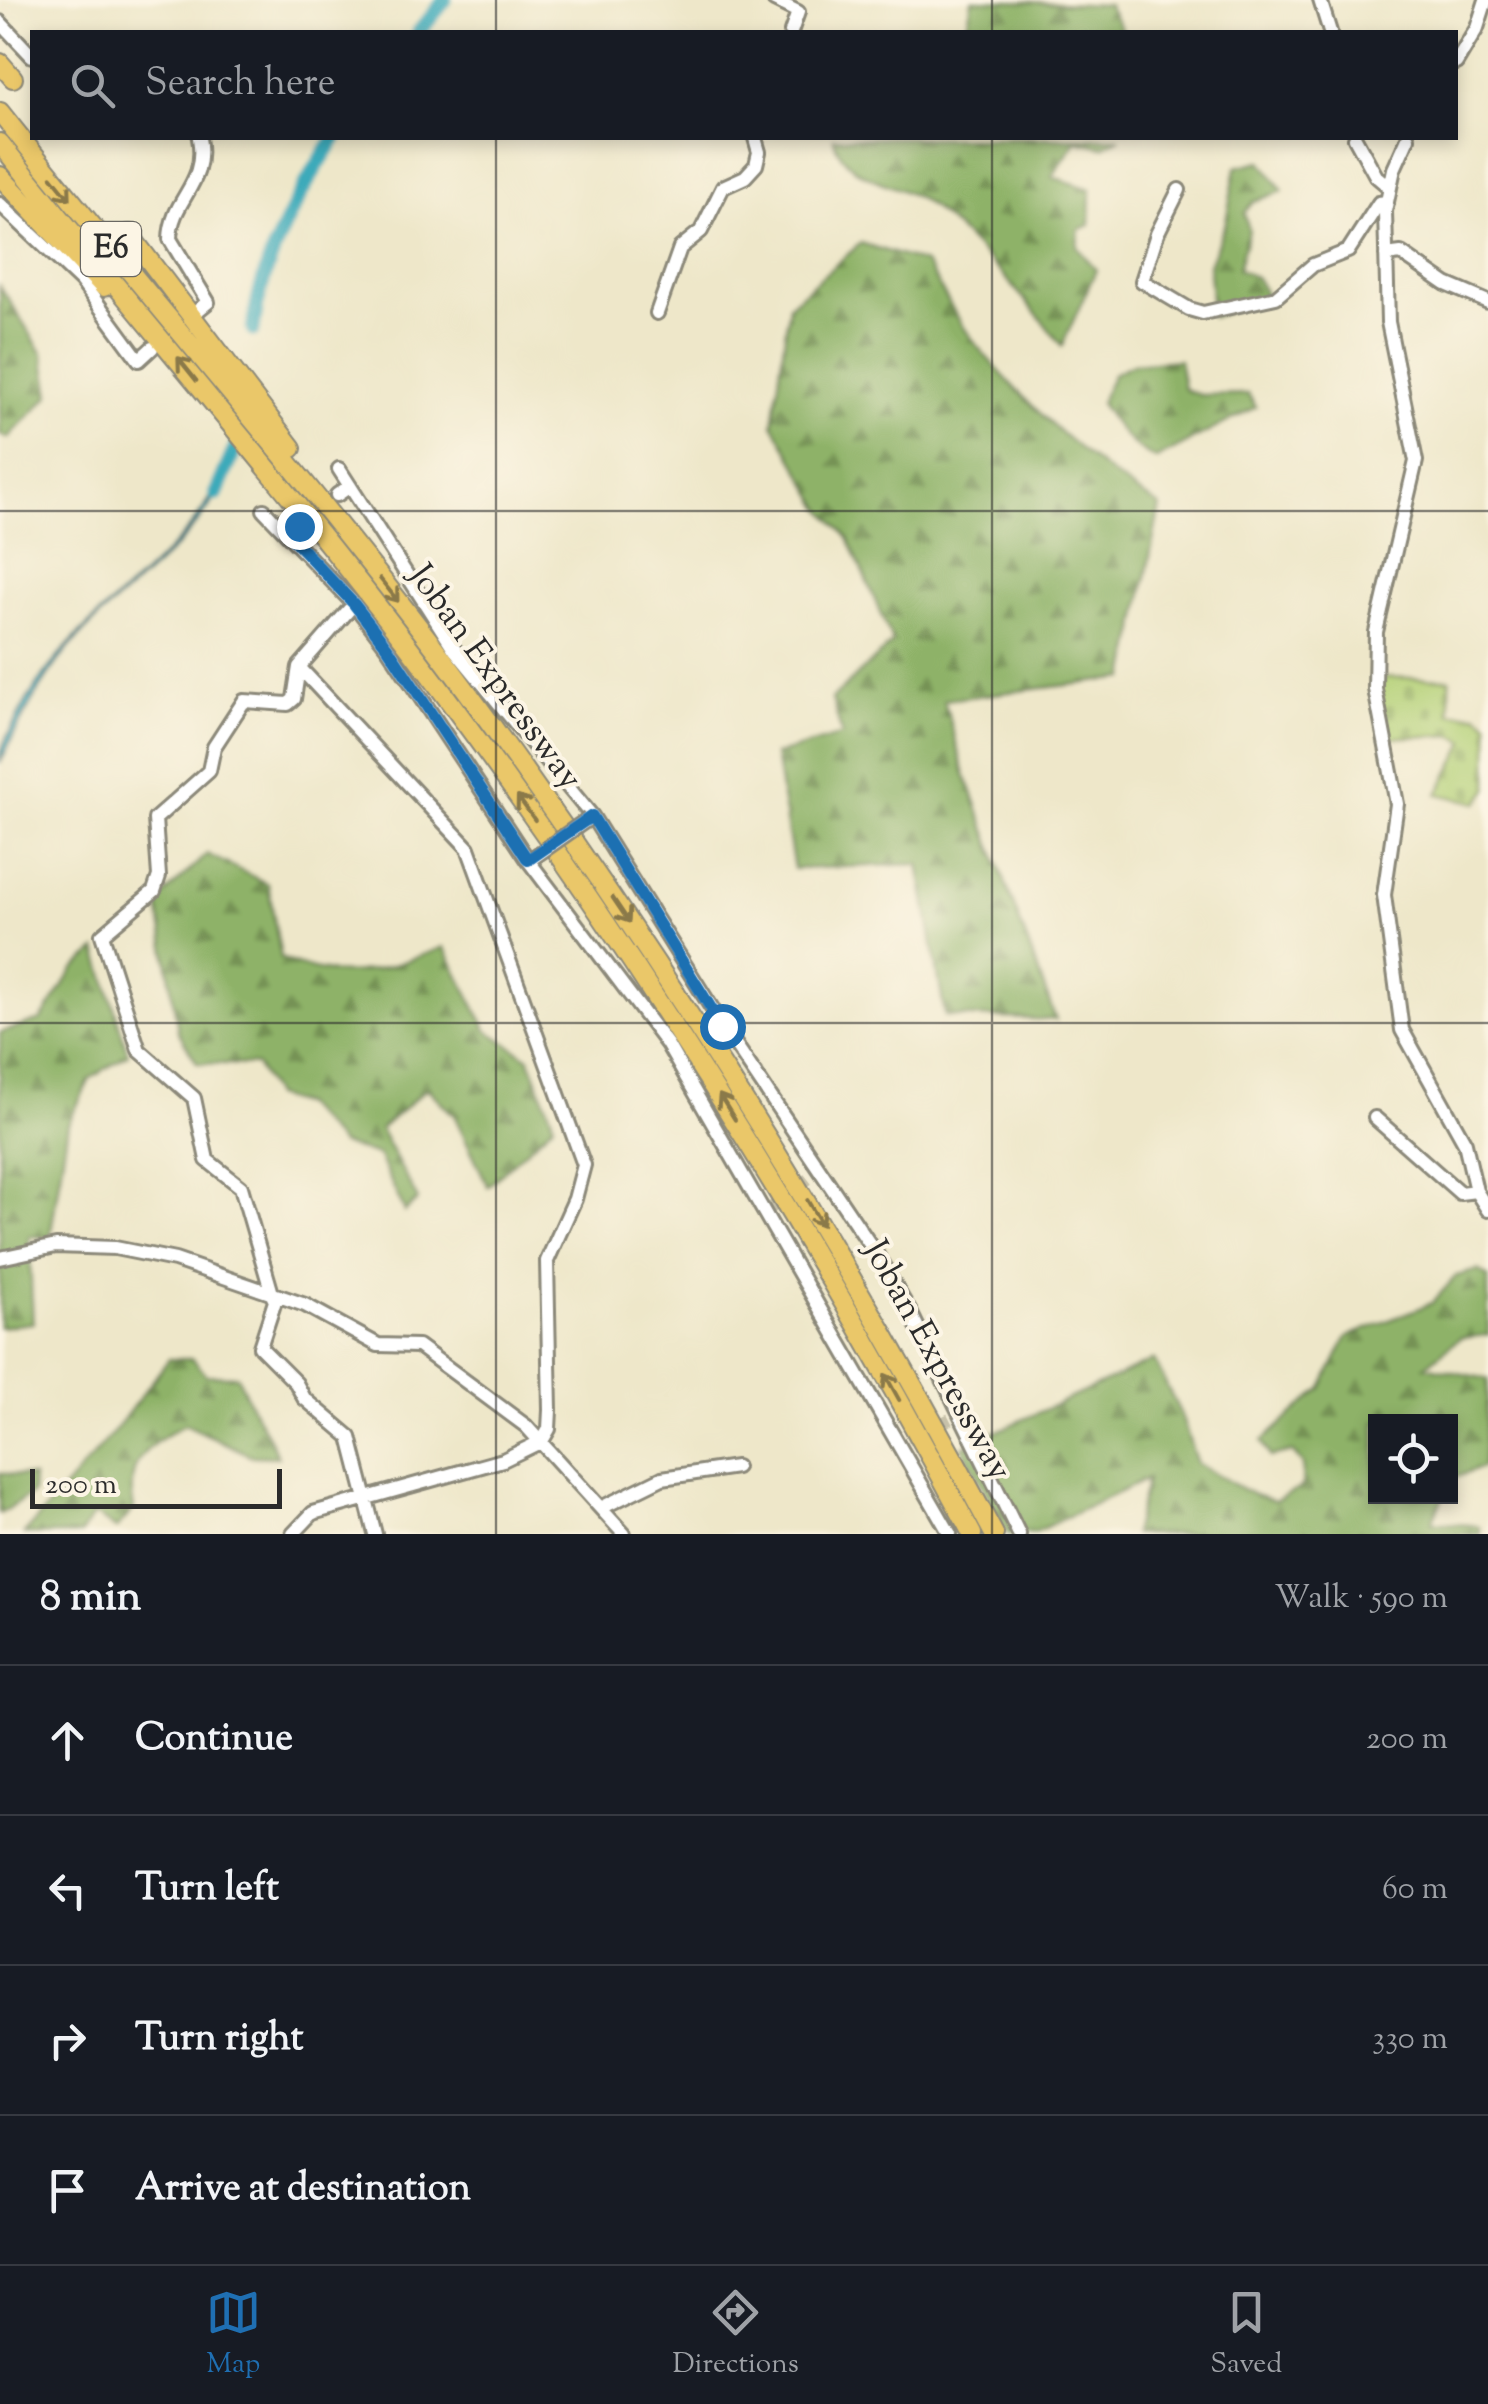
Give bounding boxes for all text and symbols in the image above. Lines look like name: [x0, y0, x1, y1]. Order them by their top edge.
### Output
search box: [30, 30, 1458, 140]
icon: search: [65, 58, 120, 113]
text: Search here: [145, 58, 336, 112]
one-way arrow: [50, 174, 72, 200]
road number: E6: [81, 222, 141, 276]
one-way arrow: [176, 357, 198, 383]
route end: [277, 504, 323, 550]
street label: Joban Expressway: [393, 553, 593, 801]
one-way arrow: [379, 576, 400, 603]
one-way arrow: [516, 795, 537, 822]
one-way arrow: [610, 895, 631, 923]
route start: [700, 1004, 746, 1050]
one-way arrow: [717, 1093, 737, 1122]
one-way arrow: [804, 1198, 825, 1227]
street label: Joban Expressway: [848, 1230, 1023, 1491]
one-way arrow: [881, 1373, 901, 1402]
map controls: [1368, 1414, 1458, 1504]
button: locate: [1368, 1414, 1458, 1504]
scale bar: [30, 1464, 282, 1508]
text: 200 m: [45, 1466, 117, 1506]
text: 8 min: [40, 1569, 141, 1629]
text: Walk · 590 m: [1274, 1576, 1448, 1622]
icon: ahead: [40, 1713, 95, 1768]
text: Continue: [135, 1713, 293, 1767]
text: 200 m: [1366, 1717, 1448, 1763]
icon: left: [40, 1863, 95, 1918]
text: Turn left: [135, 1863, 279, 1917]
text: 60 m: [1382, 1867, 1448, 1913]
icon: right: [40, 2013, 95, 2068]
text: Turn right: [135, 2013, 303, 2067]
text: 330 m: [1372, 2017, 1448, 2063]
icon: arrive: [40, 2163, 95, 2218]
text: Arrive at destination: [135, 2163, 471, 2217]
tab: Map: [206, 2285, 261, 2385]
tab: Directions: [672, 2285, 799, 2385]
tab: Saved: [1210, 2285, 1282, 2385]

